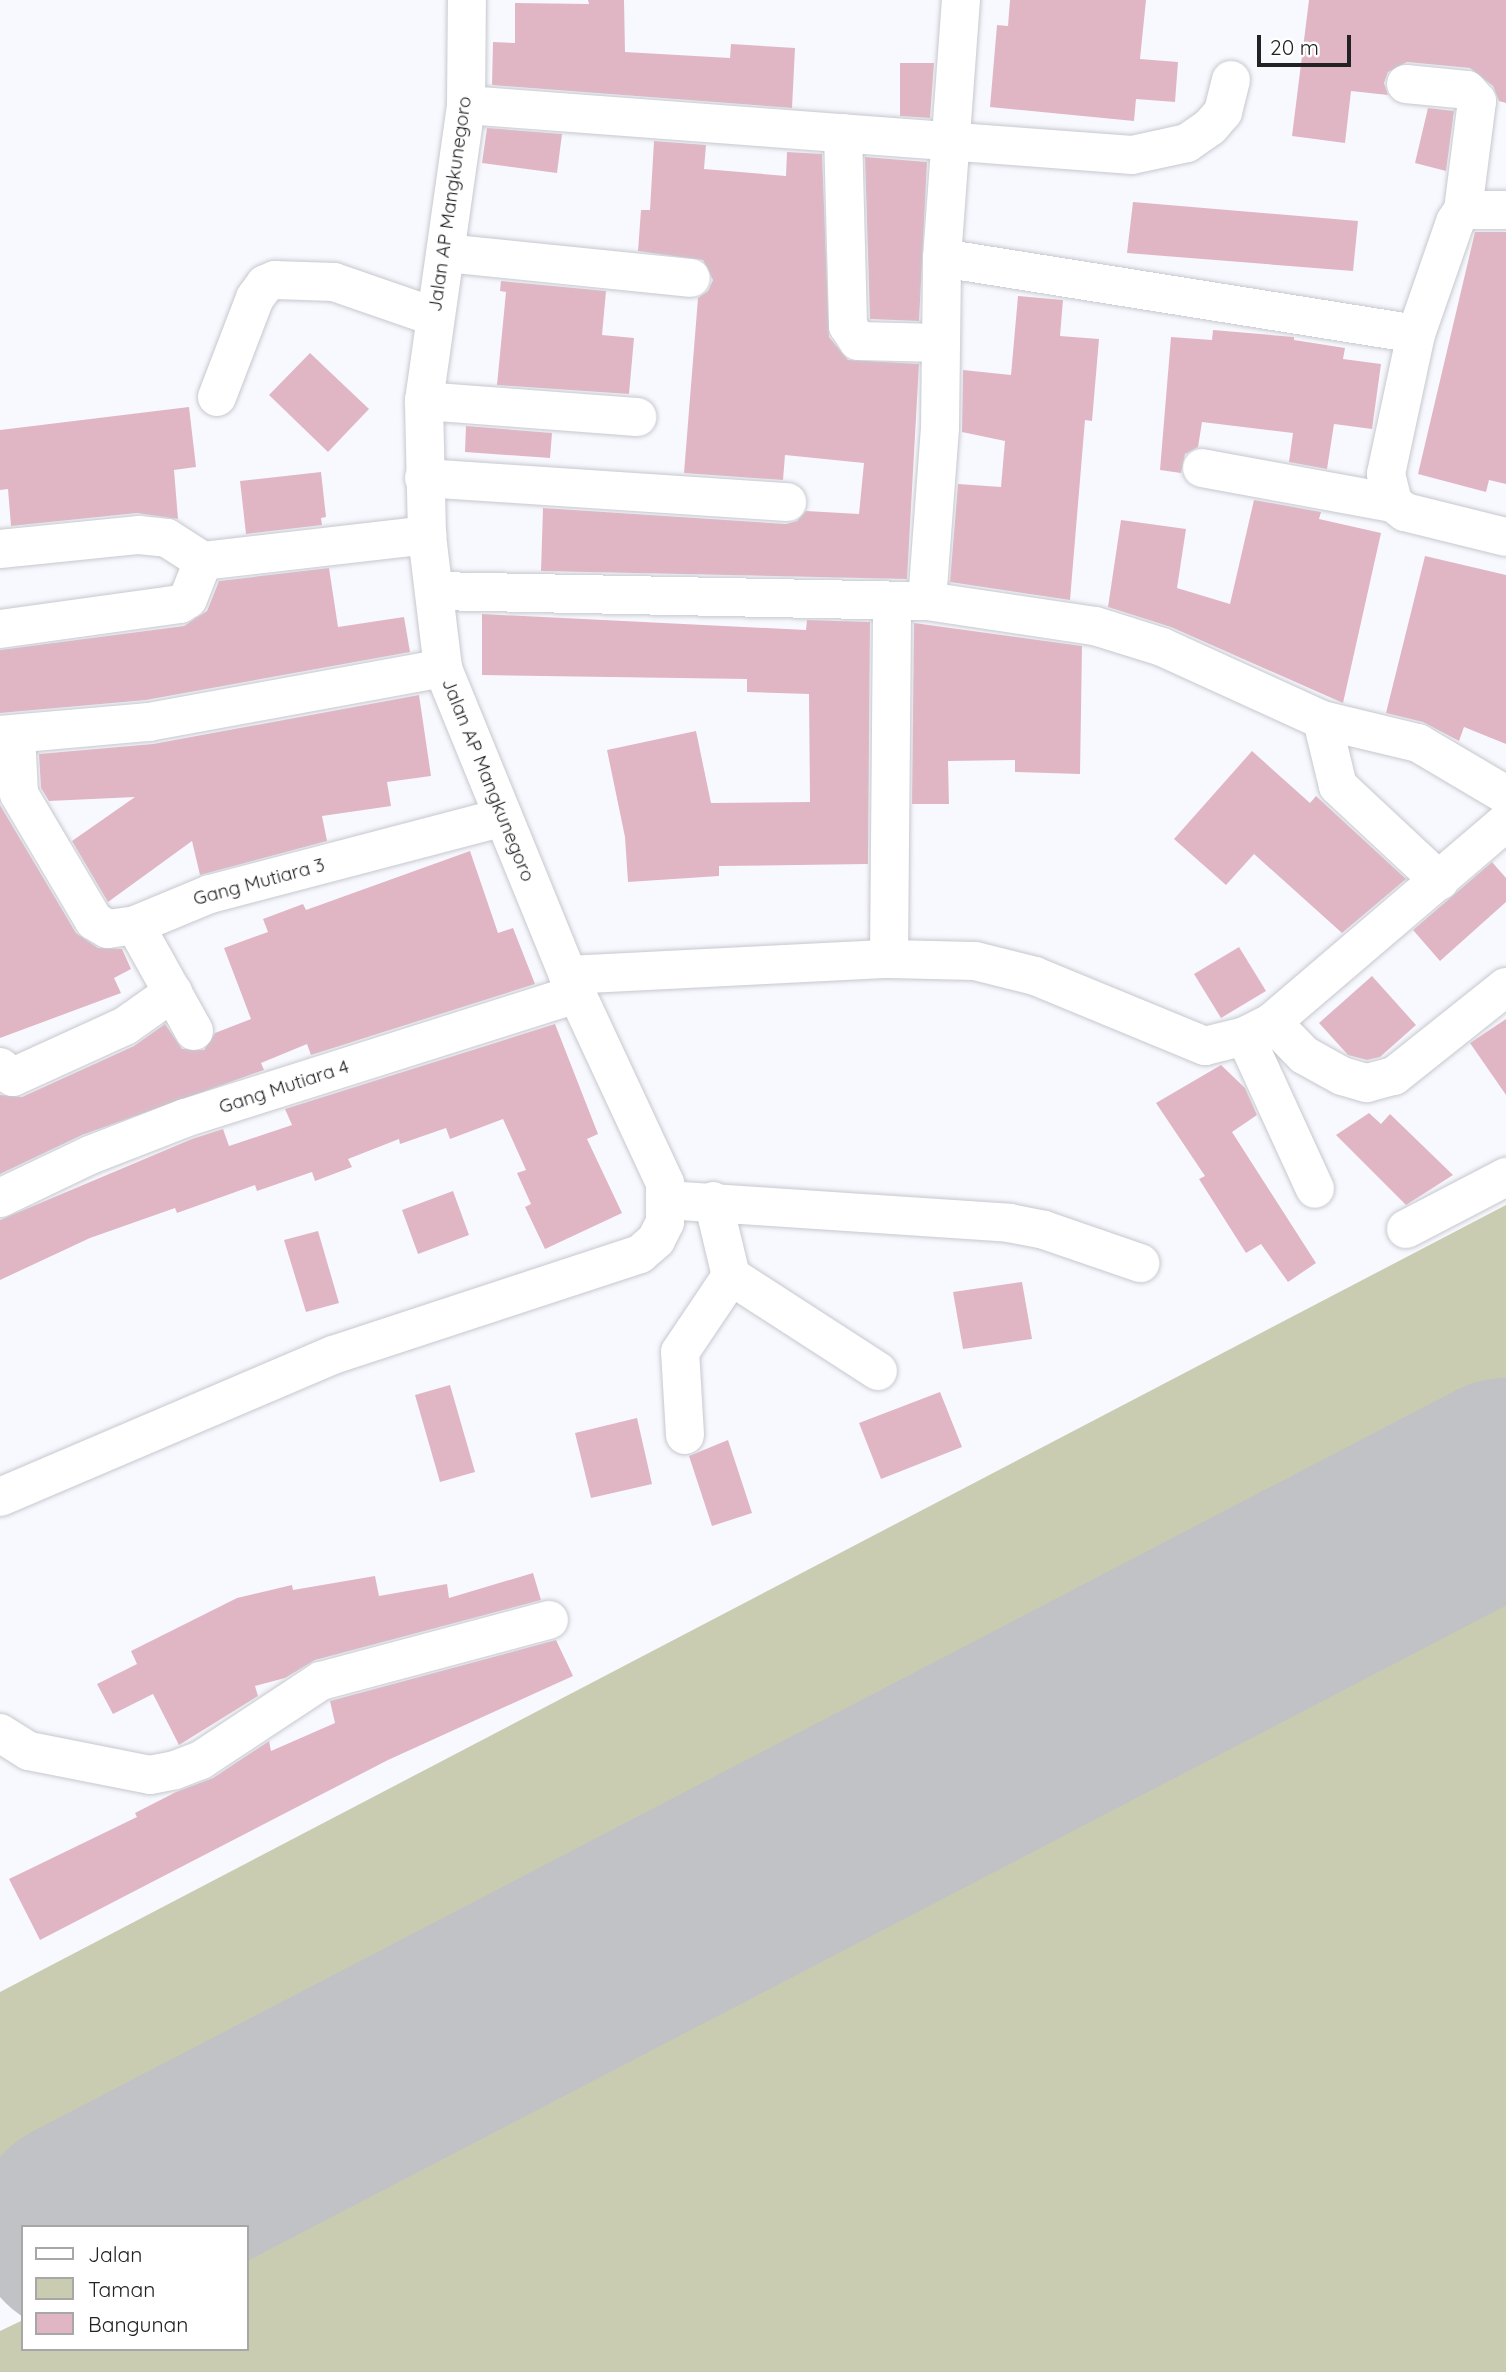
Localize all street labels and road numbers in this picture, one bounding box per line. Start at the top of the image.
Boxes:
street label: Jalan AP Mangkunegoro [424,95,476,313]
street label: Jalan AP Mangkunegoro [437,675,539,885]
street label: Gang Mutiara 3 [191,853,327,911]
street label: Gang Mutiara 4 [216,1055,352,1119]

